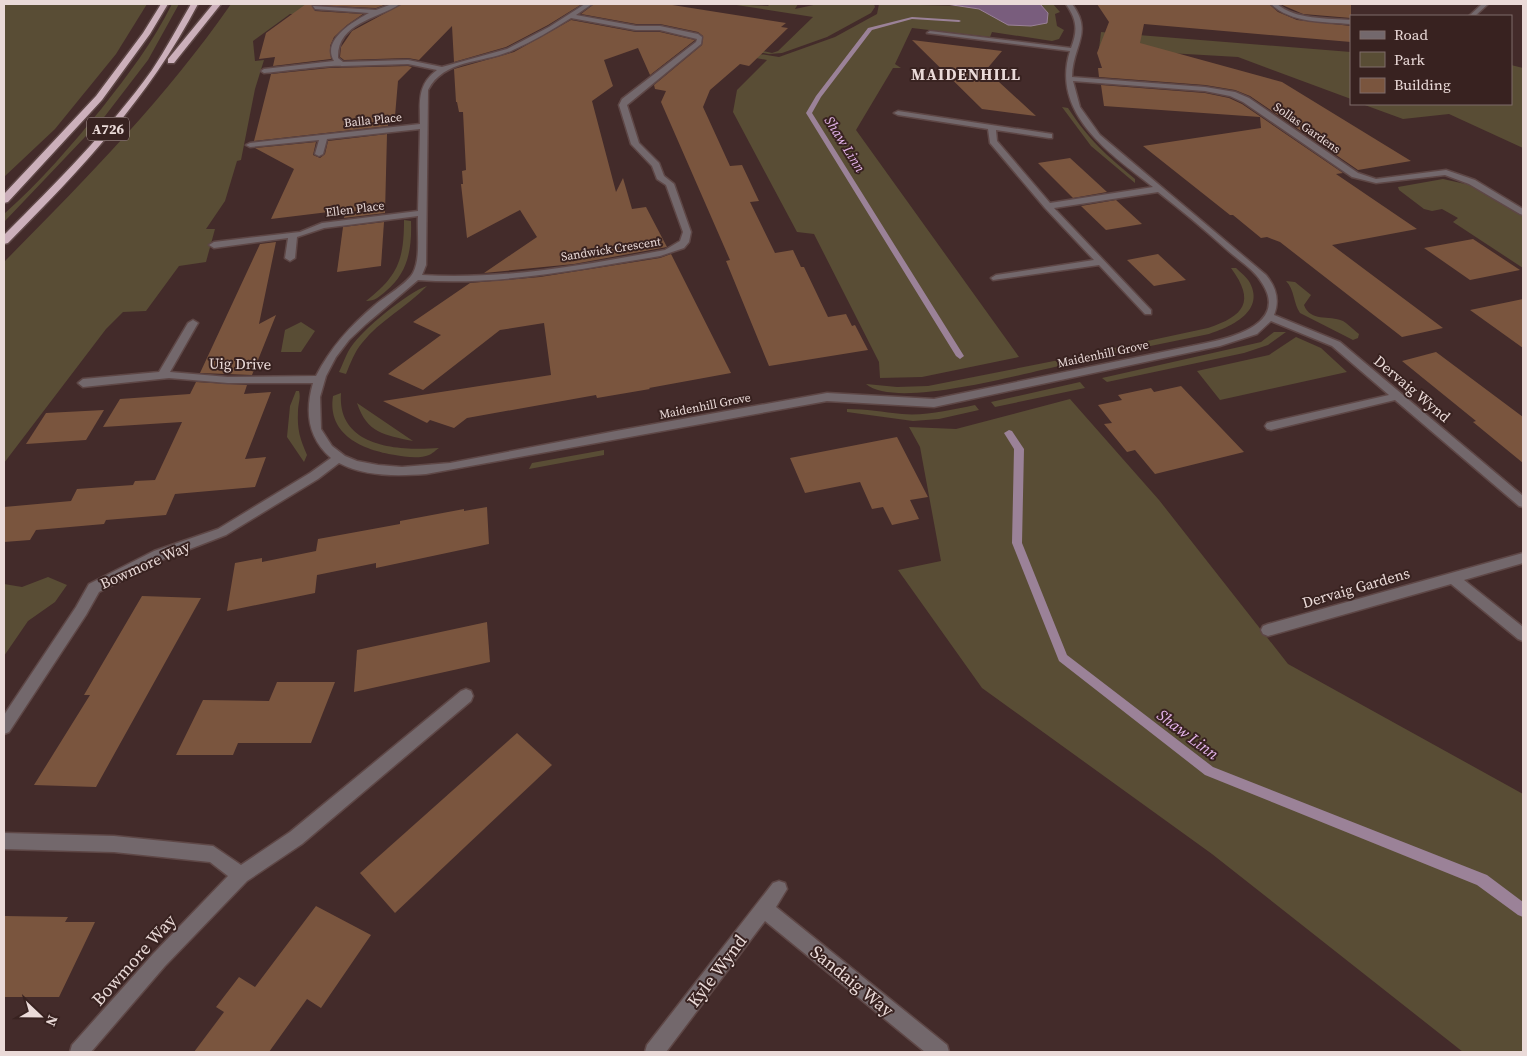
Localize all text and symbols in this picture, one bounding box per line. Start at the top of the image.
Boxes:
legend [1350,15,1512,105]
text: Road [1394,24,1428,45]
text: Park [1394,49,1426,70]
district label: MAIDENHILL [911,63,1021,85]
text: Building [1394,74,1451,95]
street label: Sollas Gardens [1270,99,1344,157]
street label: Balla Place [343,109,403,131]
water label: Shaw Linn [820,112,870,176]
road number: A726 [87,118,129,140]
street label: Ellen Place [325,197,385,221]
street label: Sandwick Crescent [560,233,662,265]
street label: Maidenhill Grove [1056,337,1150,371]
street label: Dervaig Wynd [1370,350,1456,427]
street label: Uig Drive [209,352,272,375]
street label: Maidenhill Grove [658,389,752,423]
street label: Bowmore Way [97,535,193,594]
street label: Dervaig Gardens [1299,562,1412,613]
water label: Shaw Linn [1153,704,1223,764]
street label: Bowmore Way [86,908,182,1011]
street label: Kyle Wynd [681,929,752,1012]
street label: Sandaig Way [805,939,900,1023]
north arrow [15,991,65,1041]
text: N [41,1012,63,1029]

